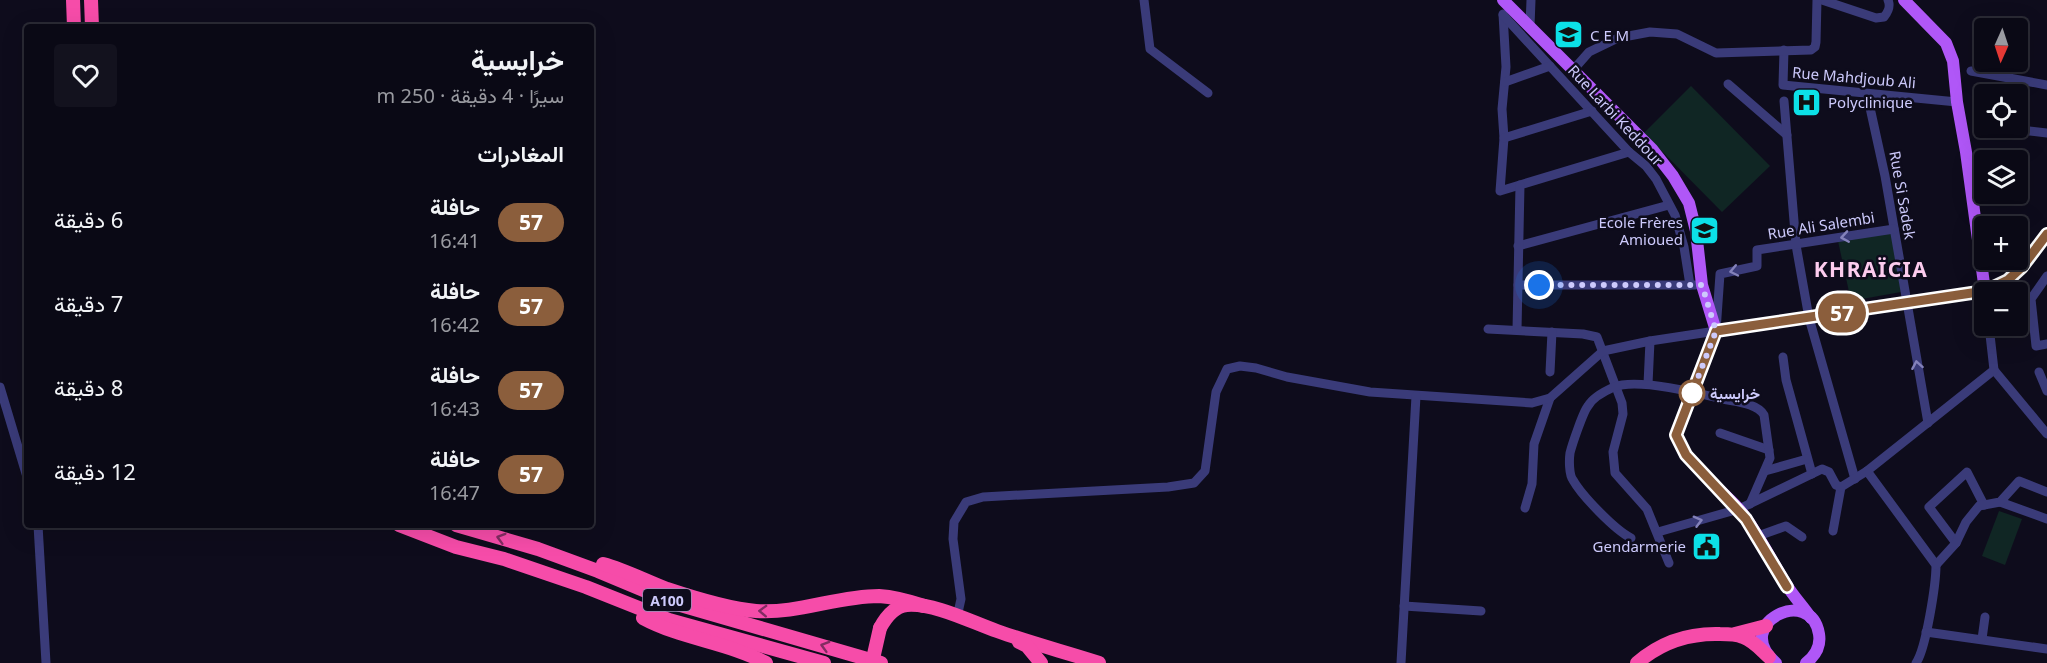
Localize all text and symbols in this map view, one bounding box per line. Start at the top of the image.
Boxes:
north arrow [1974,18,2028,72]
map controls [1974,18,2028,336]
school or university icon: C E M [1553,19,1585,51]
place label: C E M [1590,25,1629,45]
text: خرايسية [471,40,564,78]
button: heart [54,44,117,107]
street label: Rue Larbi Keddour [1564,60,1668,170]
street label: Rue Mahdjoub Ali [1791,62,1917,92]
text: سيرًا · 4 دقيقة · 250 m [377,82,564,109]
button: locate [1974,84,2028,138]
hospital icon: Polyclinique [1791,86,1823,118]
place label: Polyclinique [1828,92,1913,112]
text: المغادرات [478,138,564,168]
street label: Rue Si Sadek [1885,149,1921,241]
button: layers [1974,150,2028,204]
text: حافلة [430,191,480,221]
text: 6 دقيقة [54,204,123,234]
street label: Rue Ali Salembi [1766,207,1876,243]
text: 57 [519,208,543,236]
place label: Ecole Frères Amioued [1598,212,1683,249]
school or university icon: Ecole Frères Amioued [1688,215,1720,247]
button: + [1974,216,2028,270]
text: 16:41 [429,227,480,254]
one-way arrow [1840,230,1850,243]
district label: KHRAÏCIA [1814,255,1928,283]
one-way arrow [1729,264,1739,277]
your location [1524,270,1554,300]
text: حافلة [430,275,480,305]
button: − [1974,282,2028,336]
text: 7 دقيقة [54,288,123,318]
text: 57 [519,292,543,320]
line badge: 57 [1815,294,1869,332]
text: 57 [1830,299,1854,327]
text: 16:42 [429,311,480,338]
text: حافلة [430,359,480,389]
one-way arrow [1911,361,1924,371]
text: 8 دقيقة [54,372,123,402]
text: 57 [519,376,543,404]
marker: خرايسية [1679,380,1705,406]
place label: خرايسية [1710,383,1760,403]
text: 16:43 [429,395,480,422]
text: حافلة [430,443,480,473]
text: 12 دقيقة [54,456,136,486]
text: 57 [519,460,543,488]
text: 16:47 [429,479,480,506]
one-way arrow [1693,515,1703,528]
public building icon: Gendarmerie [1691,530,1723,562]
one-way arrow [496,533,507,545]
place label: Gendarmerie [1593,536,1686,556]
road number: A100 [643,589,691,611]
one-way arrow [758,605,767,617]
one-way arrow [820,641,831,653]

